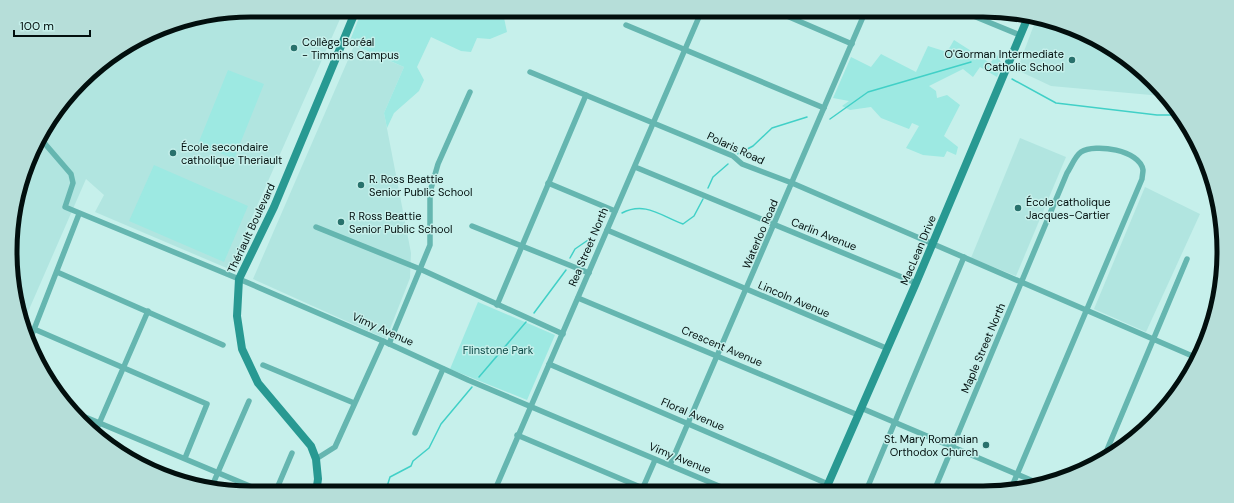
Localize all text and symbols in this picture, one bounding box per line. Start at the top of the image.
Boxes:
scale bar [14,12,90,38]
text: 100 m [20,18,54,34]
place label: Collège Boréal - Timmins Campus [302,35,399,62]
marker: Collège Boréal - Timmins Campus [289,43,299,53]
place label: O'Gorman Intermediate Catholic School [945,47,1064,74]
marker: O'Gorman Intermediate Catholic School [1067,55,1077,65]
street label: Polaris Road [705,129,767,167]
place label: École secondaire catholique Theriault [181,140,282,167]
marker: École secondaire catholique Theriault [168,148,178,158]
place label: R. Ross Beattie Senior Public School [369,172,472,199]
marker: R. Ross Beattie Senior Public School [356,180,366,190]
street label: Thériault Boulevard [224,181,278,275]
place label: École catholique Jacques-Cartier [1026,195,1110,222]
street label: Waterloo Road [739,197,781,271]
marker: École catholique Jacques-Cartier [1013,203,1023,213]
street label: Rea Street North [565,205,611,289]
place label: R Ross Beattie Senior Public School [349,209,452,236]
street label: MacLean Drive [897,213,939,287]
street label: Carlin Avenue [789,214,859,254]
marker: R Ross Beattie Senior Public School [336,217,346,227]
street label: Lincoln Avenue [756,278,832,320]
street label: Maple Street North [958,301,1008,395]
street label: Vimy Avenue [350,309,416,349]
street label: Crescent Avenue [679,323,765,369]
park label: Flinstone Park [463,343,534,357]
street label: Floral Avenue [659,394,727,434]
place label: St. Mary Romanian Orthodox Church [884,432,978,459]
street label: Vimy Avenue [647,439,713,477]
marker: St. Mary Romanian Orthodox Church [981,440,991,450]

